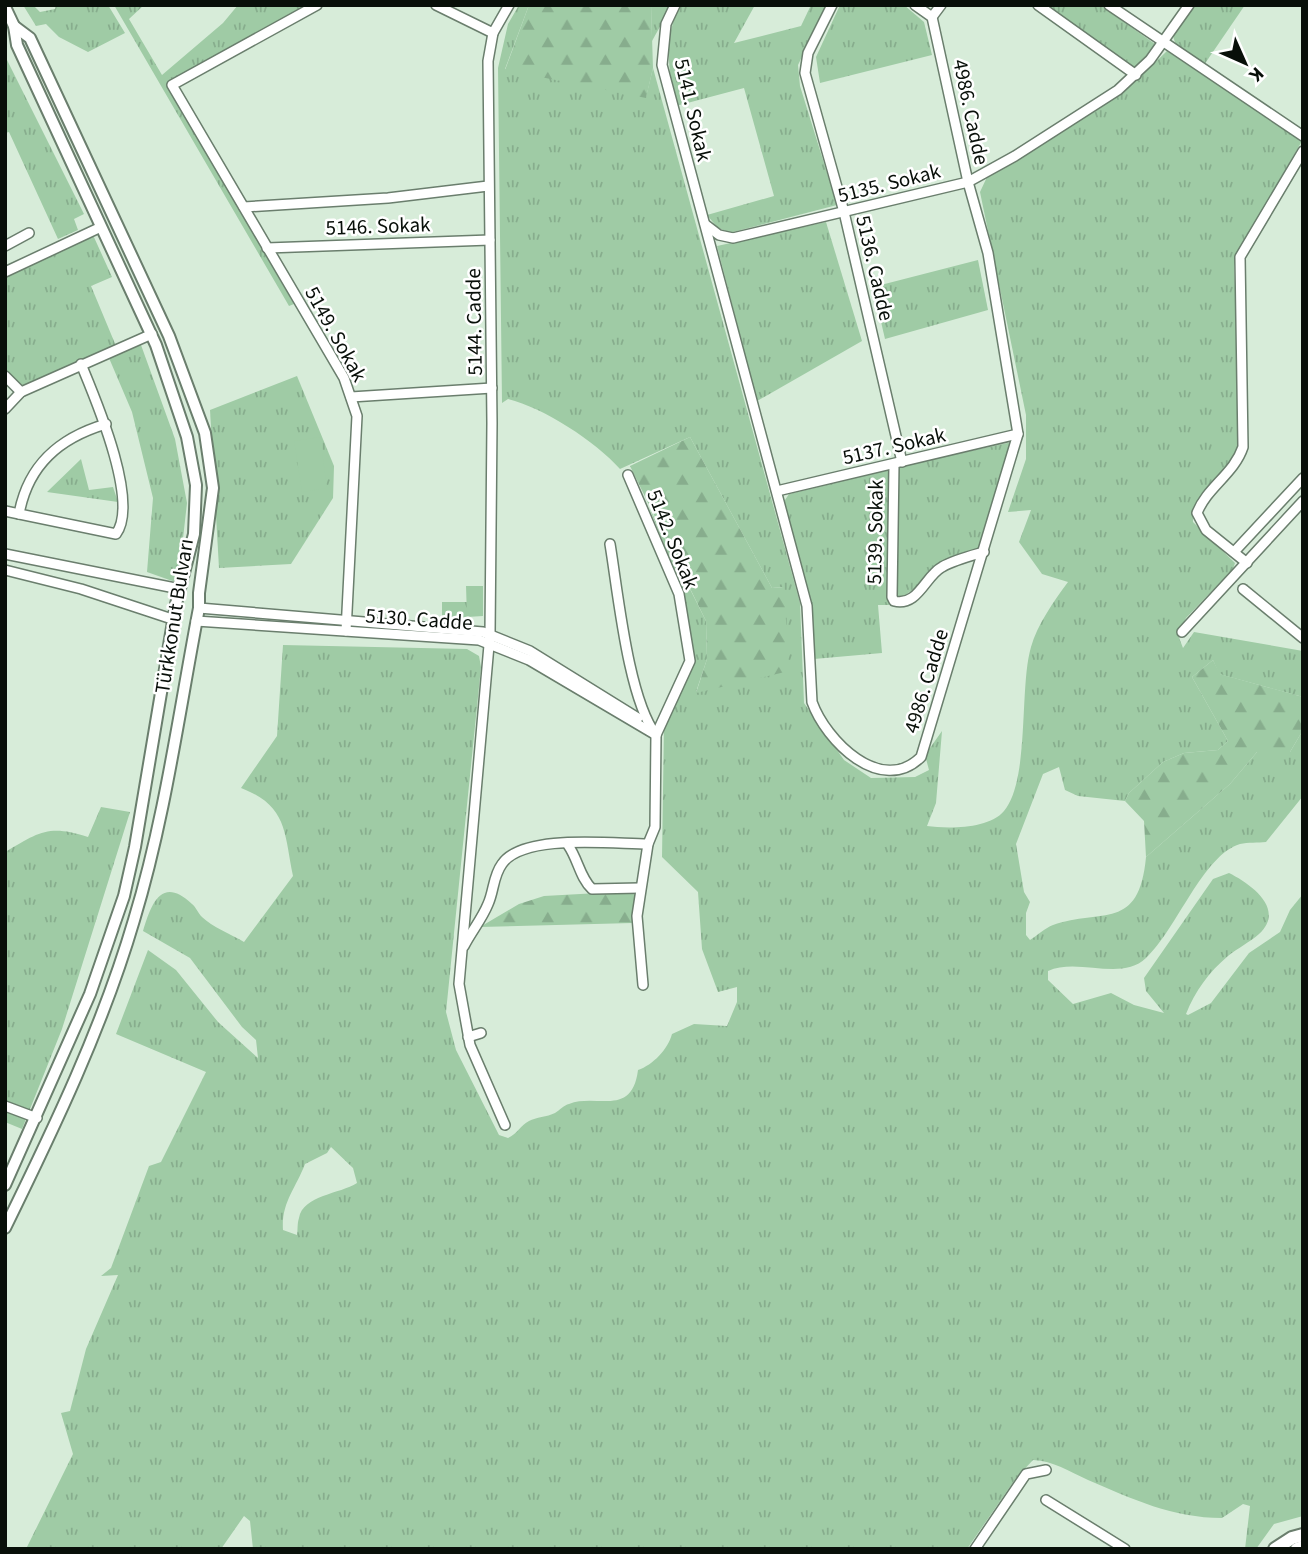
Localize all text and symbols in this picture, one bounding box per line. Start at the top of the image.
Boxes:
north arrow [1210,28,1280,98]
street label: 5141. Sokak [667,56,720,165]
street label: 4986. Cadde [945,56,997,168]
text: K [1242,60,1270,88]
street label: 5135. Sokak [834,156,944,210]
street label: 5146. Sokak [325,209,432,243]
street label: 5136. Cadde [848,212,902,324]
street label: 5144. Cadde [458,268,490,376]
street label: 5149. Sokak [297,281,375,388]
street label: 5137. Sokak [840,419,949,472]
street label: 5139. Sokak [859,479,891,585]
street label: 5142. Sokak [639,485,707,594]
street label: Türkkonut Bulvarı [147,536,201,696]
street label: 5130. Cadde [364,600,474,638]
street label: 4986. Cadde [896,625,956,737]

